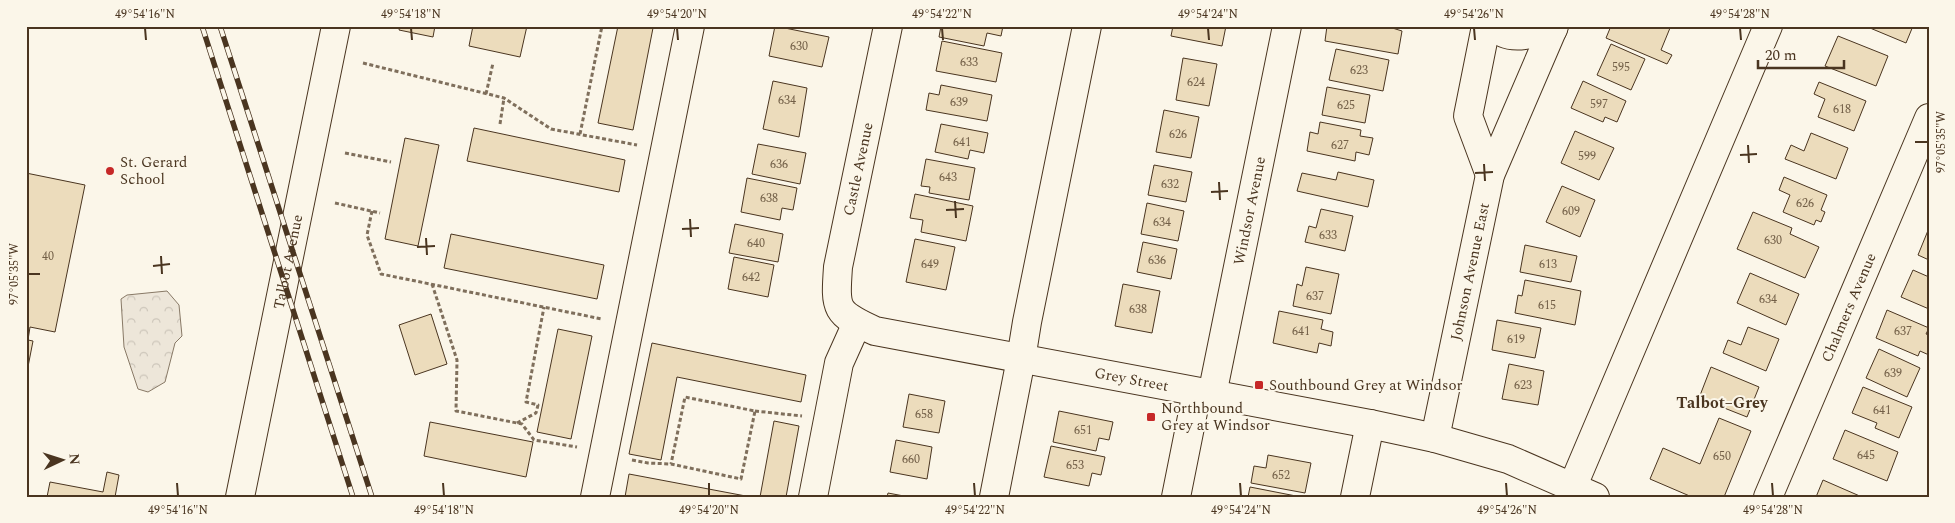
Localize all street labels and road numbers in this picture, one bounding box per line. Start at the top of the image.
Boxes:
street label: Castle Avenue [837,120,880,218]
street label: Windsor Avenue [1228,155,1272,267]
street label: Johnson Avenue East [1445,201,1496,343]
street label: Talbot Avenue [268,212,309,311]
street label: Chalmers Avenue [1816,249,1882,366]
street label: Grey Street [1092,361,1170,398]

